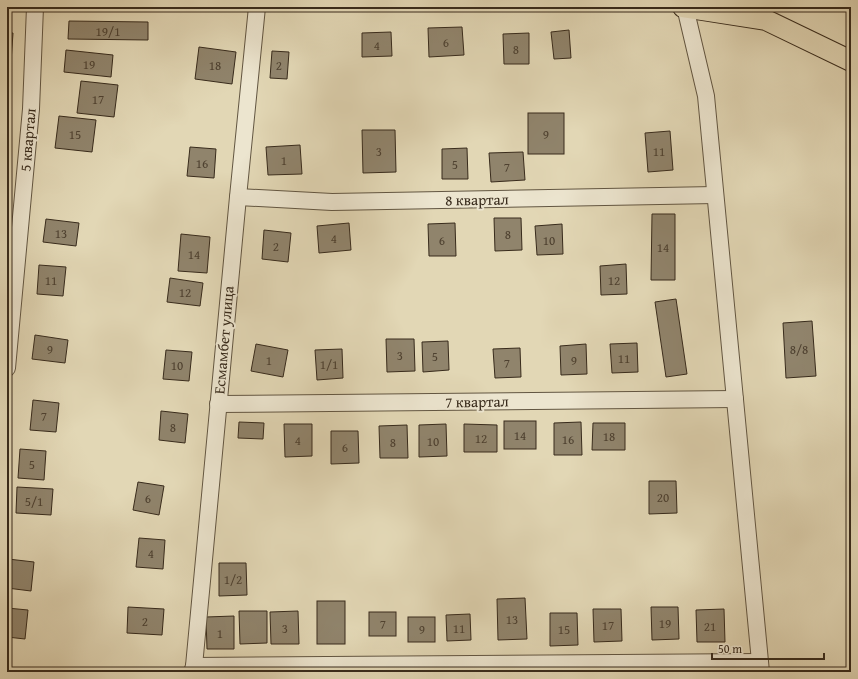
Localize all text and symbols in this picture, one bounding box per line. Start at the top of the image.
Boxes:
house number: 19/1 [96,22,120,41]
house number: 6 [443,33,449,52]
house number: 4 [374,36,380,55]
house number: 8 [513,40,519,59]
house number: 19 [83,55,95,74]
house number: 18 [209,56,221,75]
house number: 2 [276,56,282,75]
house number: 17 [92,90,104,109]
street label: 5 квартал [14,107,41,173]
house number: 15 [69,125,81,144]
house number: 9 [543,125,549,144]
house number: 3 [376,142,382,161]
house number: 11 [653,142,665,161]
house number: 1 [281,151,287,170]
house number: 16 [196,154,208,173]
house number: 5 [452,155,458,174]
house number: 7 [504,158,510,177]
street label: 8 квартал [445,188,509,211]
house number: 13 [55,224,67,243]
house number: 8 [505,225,511,244]
house number: 4 [331,229,337,248]
house number: 6 [439,231,445,250]
house number: 10 [543,231,555,250]
house number: 2 [273,237,279,256]
house number: 14 [657,238,669,257]
house number: 14 [188,245,200,264]
house number: 11 [45,271,57,290]
house number: 12 [608,271,620,290]
house number: 12 [179,283,191,302]
street label: Есмамбет улица [208,284,239,395]
house number: 9 [47,340,53,359]
house number: 8/8 [790,340,808,359]
house number: 3 [397,346,403,365]
house number: 5 [432,347,438,366]
house number: 11 [618,349,630,368]
house number: 1 [266,351,272,370]
house number: 9 [571,351,577,370]
house number: 7 [504,354,510,373]
house number: 1/1 [320,355,338,374]
house number: 10 [171,356,183,375]
street label: 7 квартал [445,390,509,413]
house number: 7 [41,407,47,426]
house number: 8 [170,418,176,437]
house number: 14 [514,426,526,445]
house number: 18 [603,427,615,446]
house number: 12 [475,429,487,448]
house number: 16 [562,430,574,449]
house number: 4 [295,431,301,450]
house number: 10 [427,432,439,451]
house number: 8 [390,433,396,452]
house number: 6 [342,438,348,457]
house number: 5 [29,455,35,474]
house number: 20 [657,488,669,507]
house number: 6 [145,489,151,508]
house number: 5/1 [25,492,43,511]
house number: 4 [148,544,154,563]
house number: 1/2 [224,570,242,589]
house number: 13 [506,610,518,629]
house number: 2 [142,612,148,631]
house number: 19 [659,614,671,633]
house number: 7 [380,615,386,634]
house number: 17 [602,616,614,635]
house number: 21 [704,617,716,636]
house number: 3 [282,619,288,638]
house number: 11 [453,619,465,638]
house number: 9 [419,620,425,639]
house number: 15 [558,620,570,639]
house number: 1 [217,624,223,643]
scale bar [712,635,824,661]
text: 50 m [718,640,742,657]

